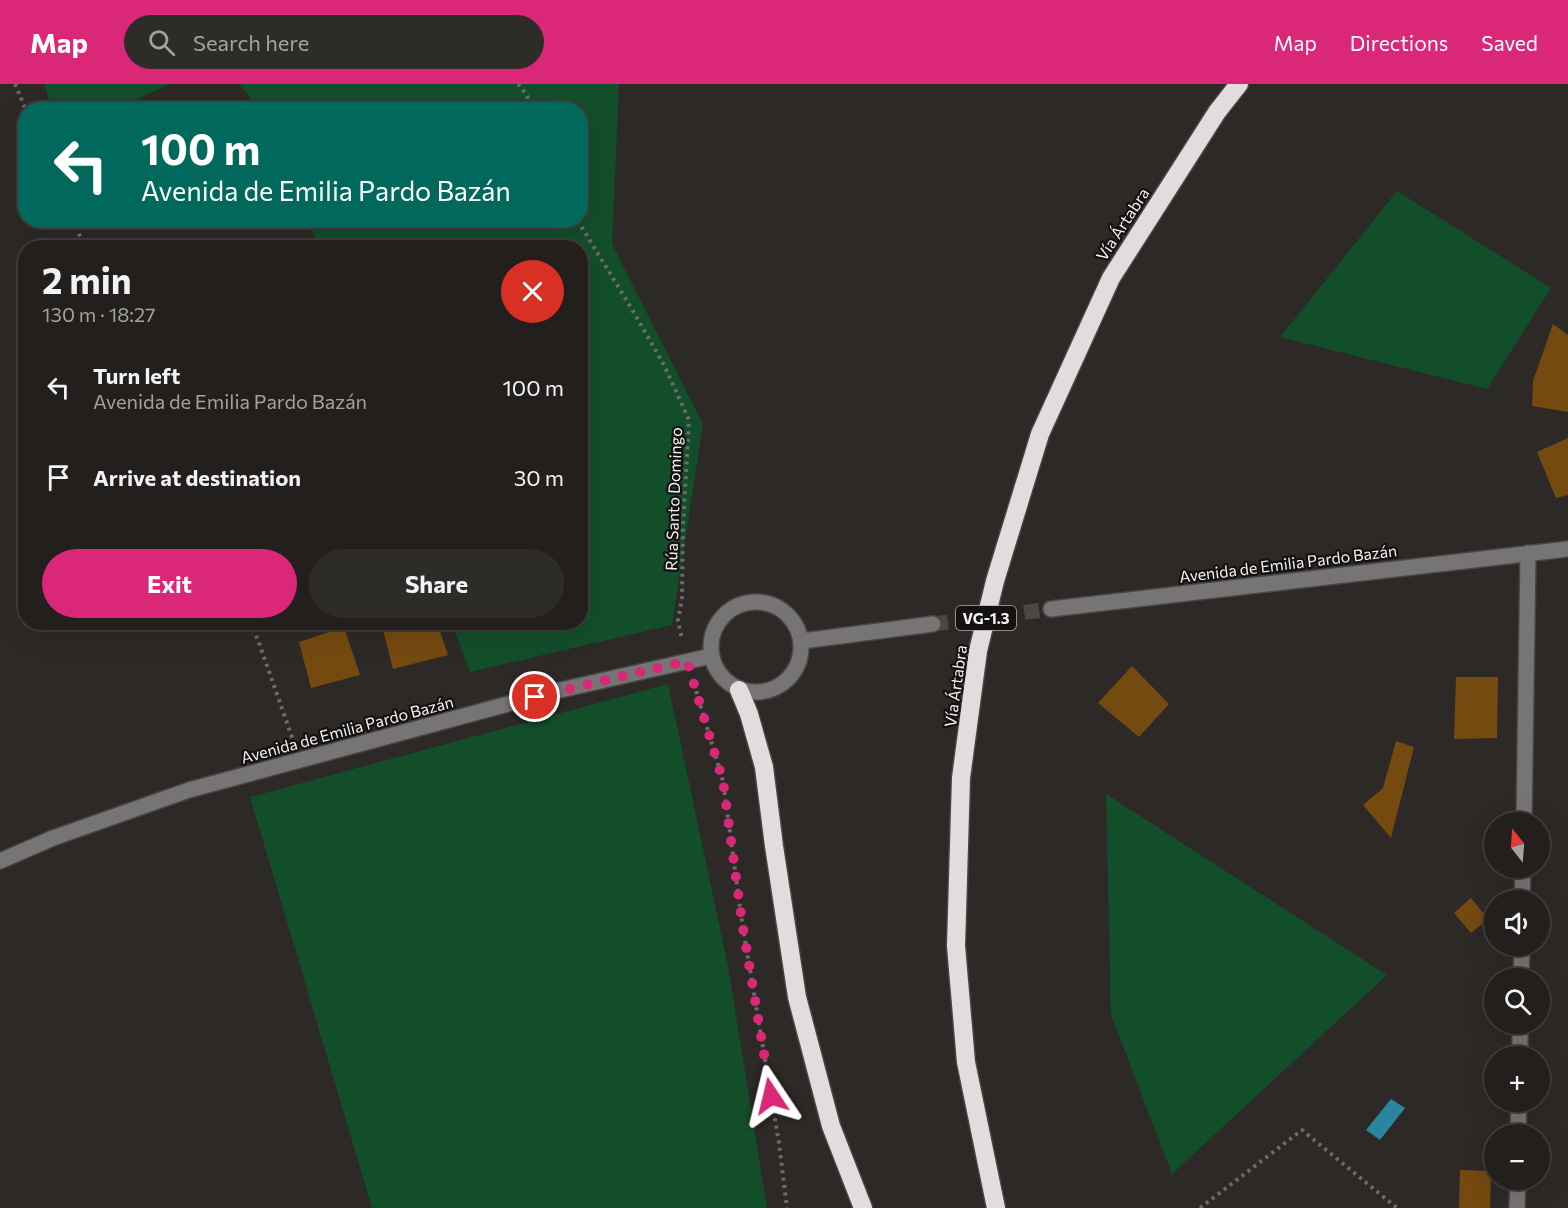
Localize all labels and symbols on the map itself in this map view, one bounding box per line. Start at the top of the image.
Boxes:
street label: Vía Ártabra [1091,184,1153,264]
street label: Rúa Santo Domingo [661,427,685,571]
street label: Avenida de Emilia Pardo Bazán [1178,540,1398,586]
road number: VG-1.3 [956,606,1016,630]
street label: Vía Ártabra [940,644,970,728]
pin [509,671,560,722]
street label: Avenida de Emilia Pardo Bazán [239,691,455,767]
north arrow [1484,812,1550,878]
position arrow [739,1064,803,1128]

